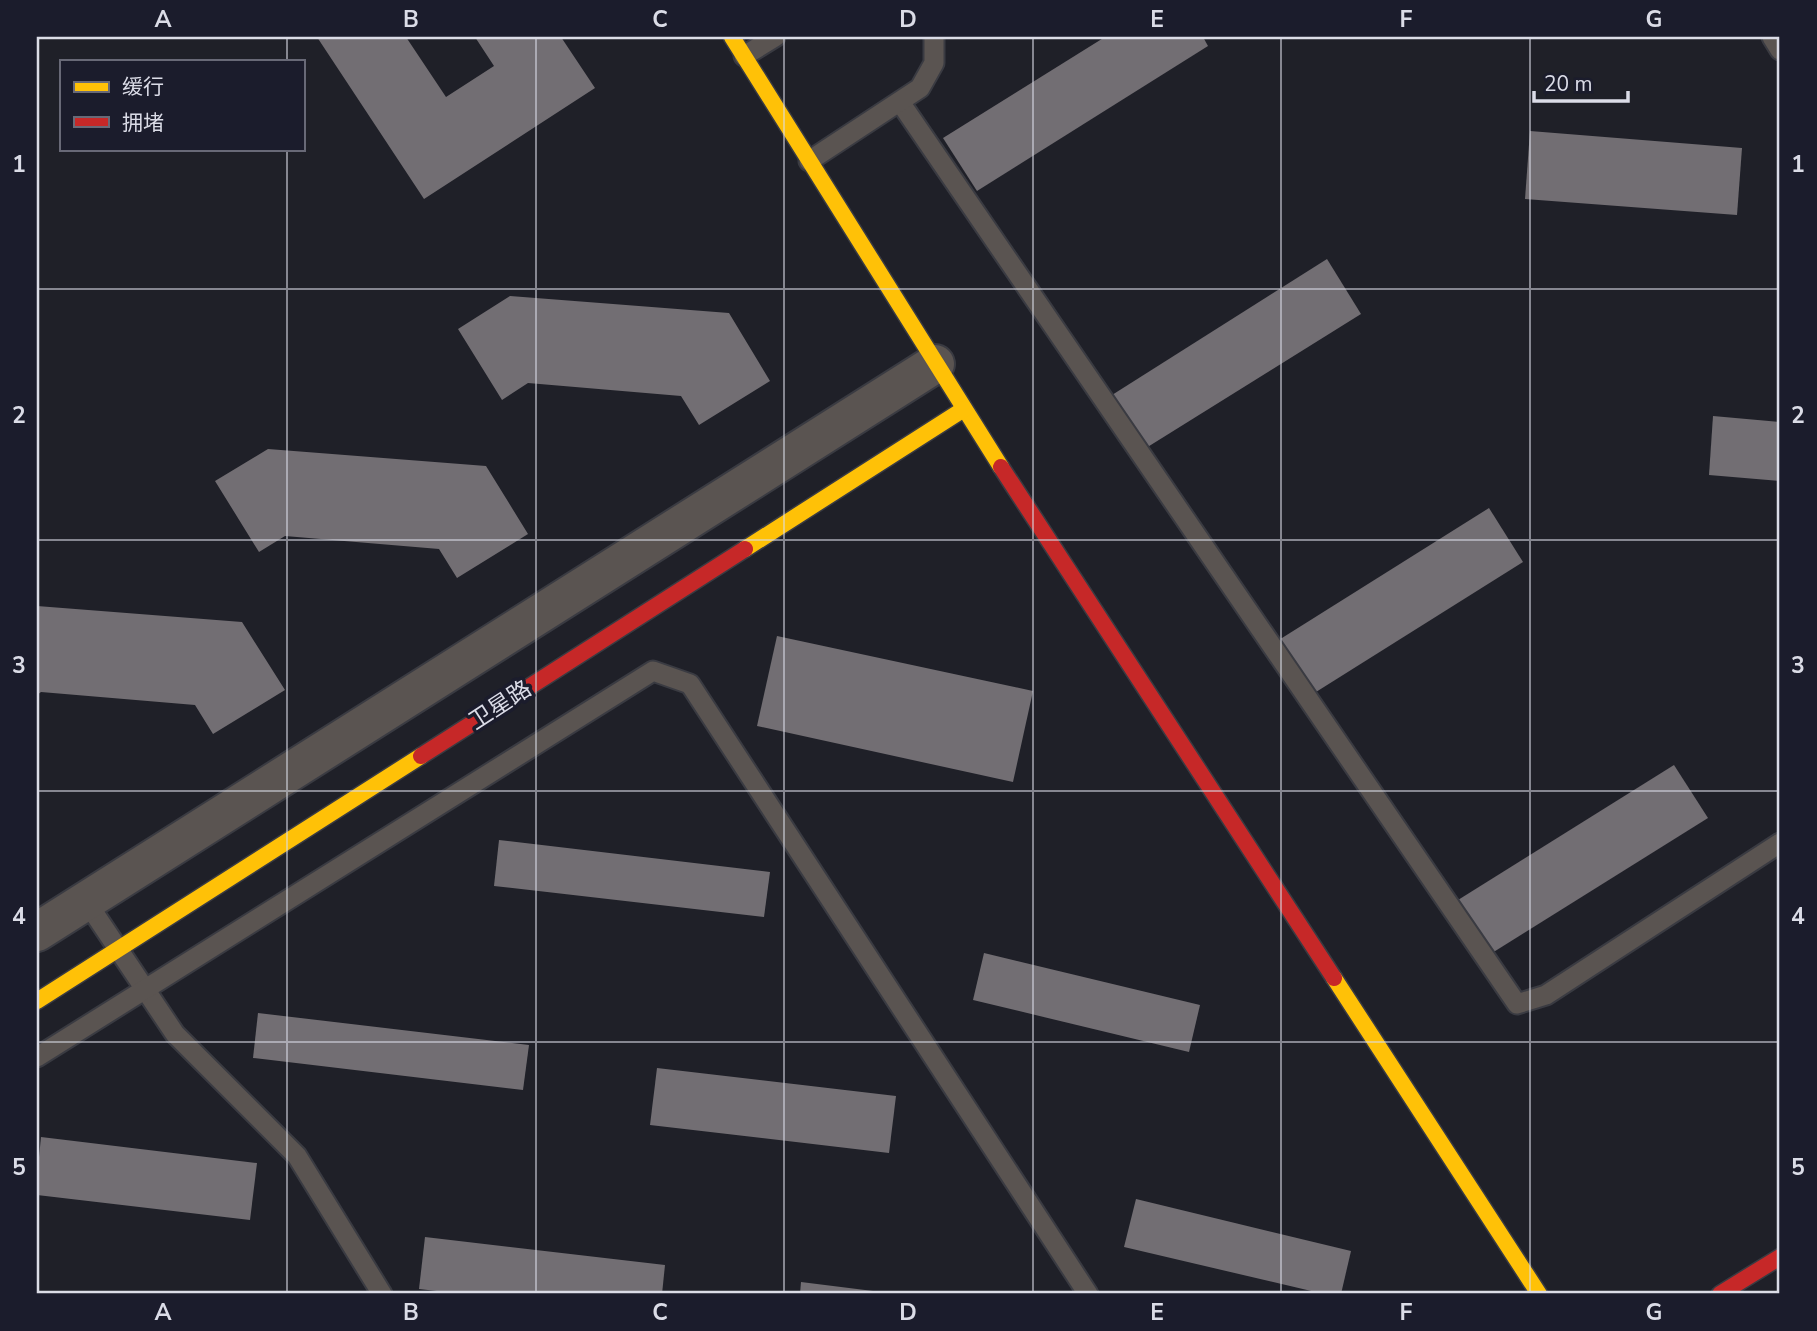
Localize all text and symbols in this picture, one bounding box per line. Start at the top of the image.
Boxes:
text: A [154,4,172,35]
text: B [403,4,419,35]
text: C [652,4,668,35]
text: D [899,4,917,35]
text: E [1150,4,1164,35]
text: F [1400,4,1413,35]
text: G [1646,4,1662,35]
legend [60,60,304,150]
scale bar [1534,60,1628,104]
text: 20 m [1544,70,1593,98]
text: 缓行 [122,73,164,101]
text: 拥堵 [122,109,164,137]
text: 1 [12,149,26,180]
text: 1 [1791,149,1805,180]
text: 2 [12,400,26,431]
text: 2 [1791,400,1805,431]
text: 3 [12,650,26,681]
text: 3 [1791,650,1805,681]
street label: 卫星路 [463,673,537,737]
text: 4 [12,901,26,932]
text: 4 [1791,901,1805,932]
text: 5 [12,1152,26,1183]
text: 5 [1791,1152,1805,1183]
text: A [154,1297,172,1328]
text: B [403,1297,419,1328]
text: C [652,1297,668,1328]
text: D [899,1297,917,1328]
text: E [1150,1297,1164,1328]
text: F [1400,1297,1413,1328]
text: G [1646,1297,1662,1328]

